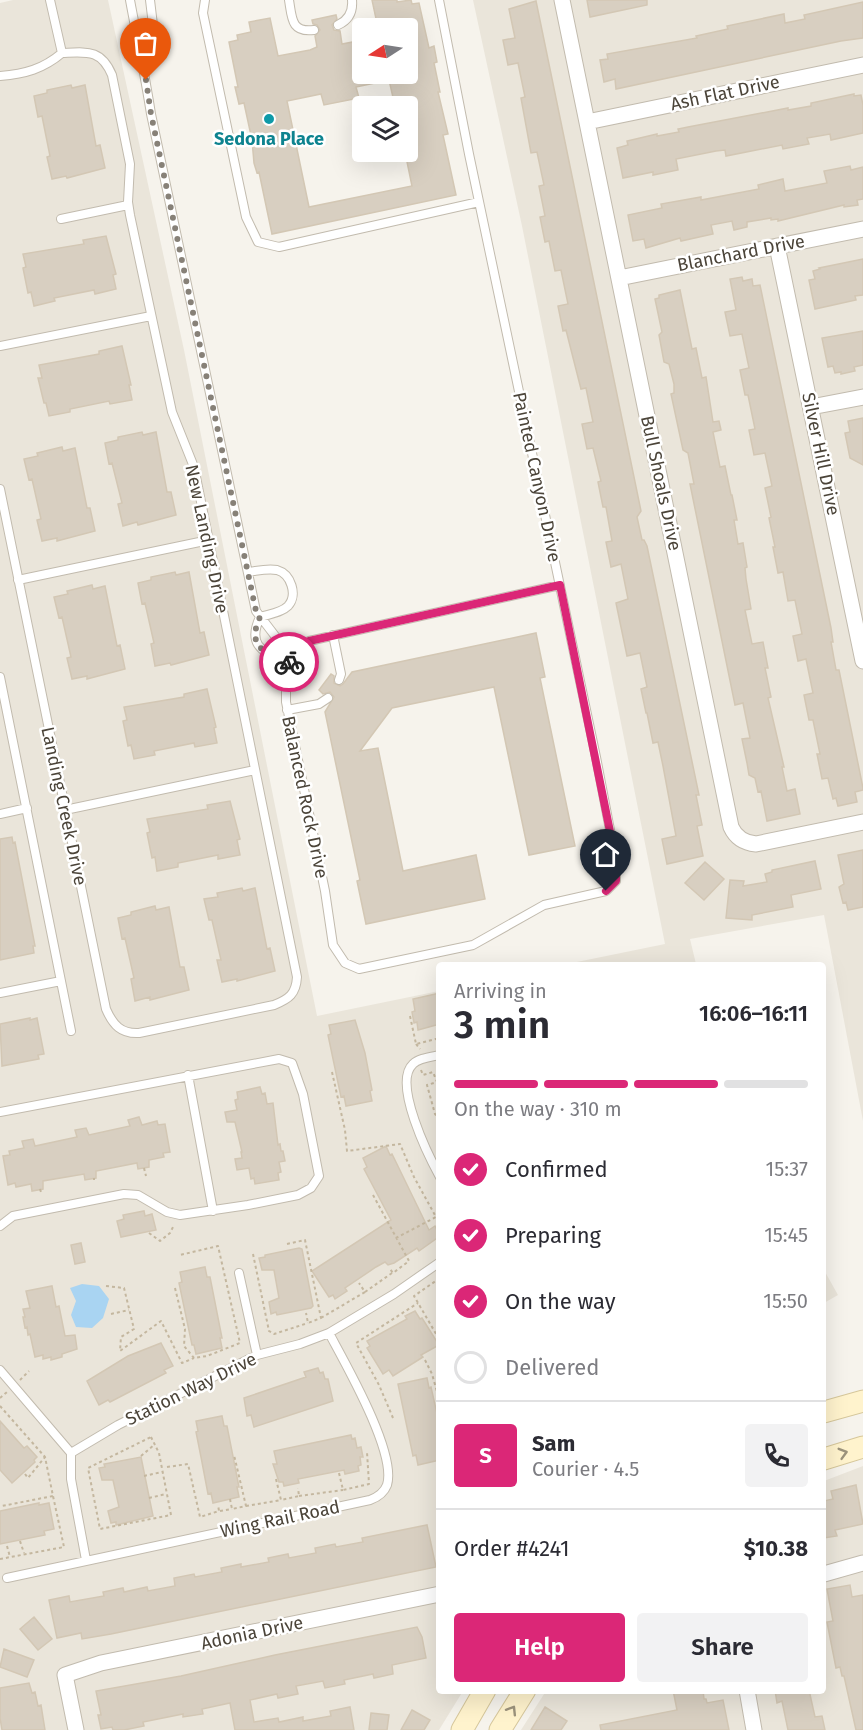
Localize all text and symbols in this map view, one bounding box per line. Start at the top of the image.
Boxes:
pin [120,18,171,80]
north arrow [352,18,418,84]
map controls [352,18,418,162]
icon: bag [129,27,162,60]
street label: Ash Flat Drive [668,71,782,115]
button: layers [352,96,418,162]
marker: Sedona Place [262,112,276,126]
place label: Sedona Place [214,128,324,150]
street label: Blanchard Drive [675,230,807,276]
street label: Painted Canyon Drive [508,390,566,564]
street label: Silver Hill Drive [797,391,845,517]
street label: Bull Shoals Drive [636,413,686,553]
street label: New Landing Drive [180,463,234,615]
courier [259,632,319,692]
icon: bike [273,646,306,679]
street label: Balanced Rock Drive [277,714,333,880]
street label: Landing Creek Drive [36,725,92,887]
pin [580,829,631,891]
icon: home [589,838,622,871]
text: Arriving in [454,979,547,1003]
text: 16:06–16:11 [699,1000,808,1027]
text: 3 min [454,1002,550,1048]
text: On the way · 310 m [454,1097,622,1121]
icon: check [454,1153,487,1186]
text: Confirmed [505,1156,608,1183]
text: 15:37 [766,1157,808,1181]
icon: check [454,1219,487,1252]
text: Preparing [505,1222,601,1249]
text: 15:45 [764,1223,808,1247]
icon: check [454,1285,487,1318]
text: On the way [505,1288,616,1315]
text: 15:50 [763,1289,808,1313]
street label: Station Way Drive [122,1348,260,1430]
text: Delivered [505,1354,600,1381]
button: phone [745,1424,808,1487]
text: Sam [532,1430,575,1457]
text: S [479,1442,492,1469]
one-way arrow [837,1448,848,1460]
text: Courier · 4.5 [532,1457,639,1481]
street label: Wing Rail Road [218,1496,342,1542]
text: Order #4241 [454,1535,569,1562]
text: $10.38 [744,1535,808,1562]
street label: Adonia Drive [199,1611,305,1655]
button: Help [454,1613,625,1682]
button: Share [637,1613,808,1682]
one-way arrow [505,1706,517,1716]

